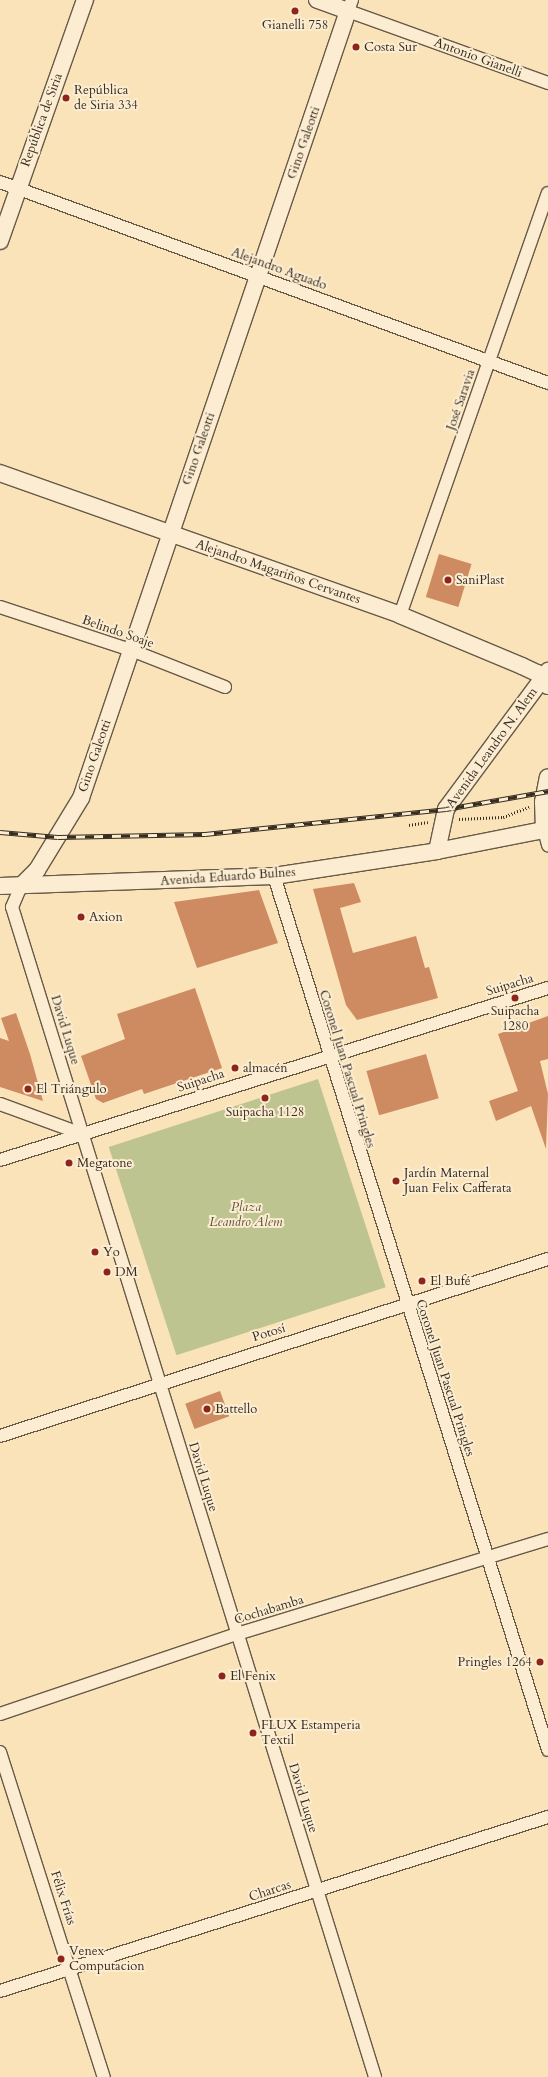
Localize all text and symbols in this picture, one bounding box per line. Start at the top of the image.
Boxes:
marker: Gianelli 758 [290,6,300,16]
place label: Gianelli 758 [262,17,328,33]
street label: Antonio Gianelli [432,35,524,81]
place label: Costa Sur [364,39,417,55]
marker: Costa Sur [351,42,361,52]
street label: República de Siria [18,71,66,169]
place label: República de Siria 334 [74,83,138,114]
marker: República de Siria 334 [61,93,71,103]
street label: Gino Galeotti [284,105,324,181]
street label: Alejandro Aguado [229,244,329,294]
street label: José Saravia [443,367,479,433]
street label: Gino Galeotti [179,411,219,487]
street label: Alejandro Magariños Cervantes [194,536,362,608]
place label: SaniPlast [456,572,504,588]
marker: SaniPlast [443,575,453,585]
street label: Belindo Soaje [80,612,156,652]
street label: Avenida Leandro N. Alem [443,685,541,811]
street label: Gino Galeotti [75,718,115,794]
street label: Avenida Eduardo Bulnes [160,864,296,890]
place label: Axion [89,909,123,925]
marker: Axion [76,912,86,922]
street label: Suipacha [485,970,535,1000]
street label: Coronel Juan Pascual Pringles [316,988,378,1150]
street label: David Luque [47,993,83,1067]
marker: Suipacha 1280 [510,993,520,1003]
place label: Suipacha 1280 [491,1004,539,1035]
place label: almacén [243,1060,288,1076]
marker: almacén [230,1063,240,1073]
street label: Suipacha [176,1066,226,1096]
place label: El Triángulo [36,1081,107,1097]
marker: El Triángulo [23,1084,33,1094]
marker: Suipacha 1128 [260,1093,270,1103]
place label: Suipacha 1128 [226,1104,304,1120]
place label: Megatone [77,1155,132,1171]
marker: Megatone [64,1158,74,1168]
place label: Jardín Maternal Juan Felix Cafferata [404,1166,512,1197]
marker: Jardín Maternal Juan Felix Cafferata [391,1176,401,1186]
park label: Plaza Leandro Alem [209,1200,283,1231]
place label: Yo [103,1244,120,1260]
marker: Yo [90,1247,100,1257]
place label: DM [115,1264,138,1280]
marker: DM [102,1267,112,1277]
place label: El Bufé [430,1273,471,1289]
marker: El Bufé [417,1276,427,1286]
street label: Coronel Juan Pascual Pringles [412,1297,478,1459]
street label: Potosí [251,1321,287,1345]
place label: Battello [215,1401,257,1417]
marker: Battello [202,1404,212,1414]
street label: David Luque [185,1440,221,1514]
street label: Cochabamba [232,1592,306,1628]
place label: Pringles 1264 [458,1654,532,1670]
marker: Pringles 1264 [535,1657,545,1667]
place label: El Fenix [230,1668,276,1684]
marker: El Fenix [217,1671,227,1681]
place label: FLUX Estamperia Textil [261,1718,361,1749]
marker: FLUX Estamperia Textil [248,1728,258,1738]
street label: David Luque [285,1761,321,1835]
street label: Félix Frías [47,1869,79,1927]
street label: Charcas [247,1877,293,1905]
place label: Venex Computacion [69,1944,145,1975]
marker: Venex Computacion [56,1954,66,1964]

